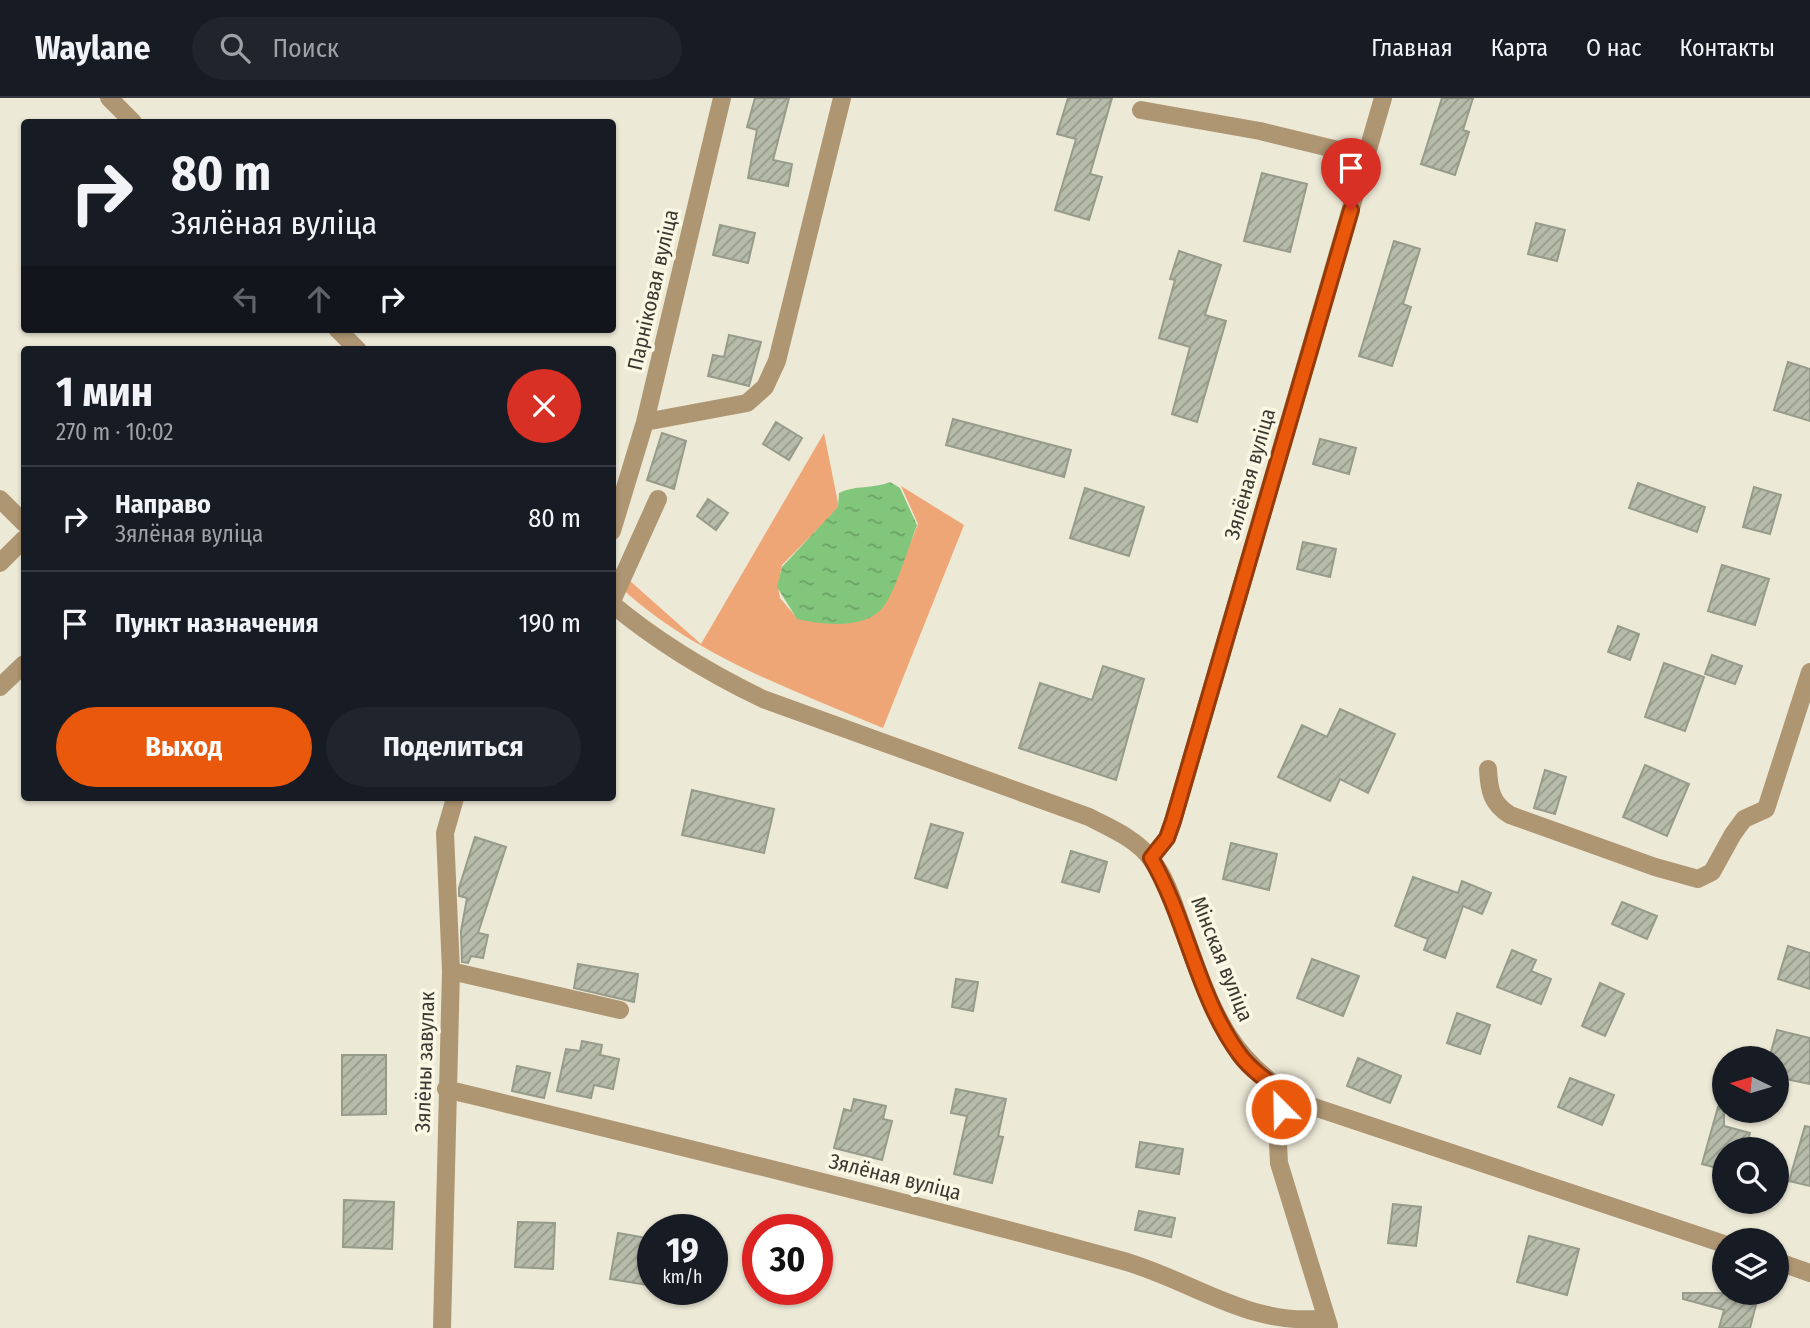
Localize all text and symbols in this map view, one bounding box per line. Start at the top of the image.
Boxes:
search box [192,17,682,80]
text: Waylane [35,28,150,68]
icon: search [216,29,254,67]
text: Поиск [272,33,339,64]
text: Главная [1371,34,1453,62]
text: Карта [1491,34,1548,62]
text: О нас [1586,34,1641,62]
text: Контакты [1679,34,1775,62]
pin [1321,138,1381,210]
text: 80 m [171,144,271,203]
icon: right [56,147,147,238]
icon: arrive [1332,149,1370,187]
text: Зялёная вуліца [171,204,377,242]
street label: Парніковая вуліца [622,207,684,373]
icon: left [227,280,265,318]
icon: ahead [300,280,338,318]
icon: right [373,280,411,318]
text: 1 мин [56,367,153,417]
button: close [507,369,581,443]
street label: Зялёная вуліца [1219,405,1281,543]
text: 270 m · 10:02 [56,418,174,446]
text: Направо [115,489,211,520]
icon: right [56,500,94,538]
text: 80 m [528,503,581,534]
text: Зялёная вуліца [115,520,263,548]
icon: arrive [56,605,94,643]
text: Пункт назначения [115,608,319,639]
text: 190 m [519,608,581,639]
button: Выход [56,707,312,787]
button: Поделиться [326,707,581,787]
street label: Мінская вуліца [1185,893,1259,1025]
street label: Зялёны завулак [410,991,440,1133]
north arrow [1712,1046,1788,1124]
map controls [1712,1046,1789,1305]
position arrow [1244,1072,1318,1146]
button: search [1712,1137,1789,1214]
street label: Зялёная вуліца [826,1148,964,1206]
speed limit sign: 30 [742,1214,833,1305]
button: layers [1712,1228,1789,1305]
text: 19 [666,1229,699,1271]
text: km/h [662,1266,703,1288]

